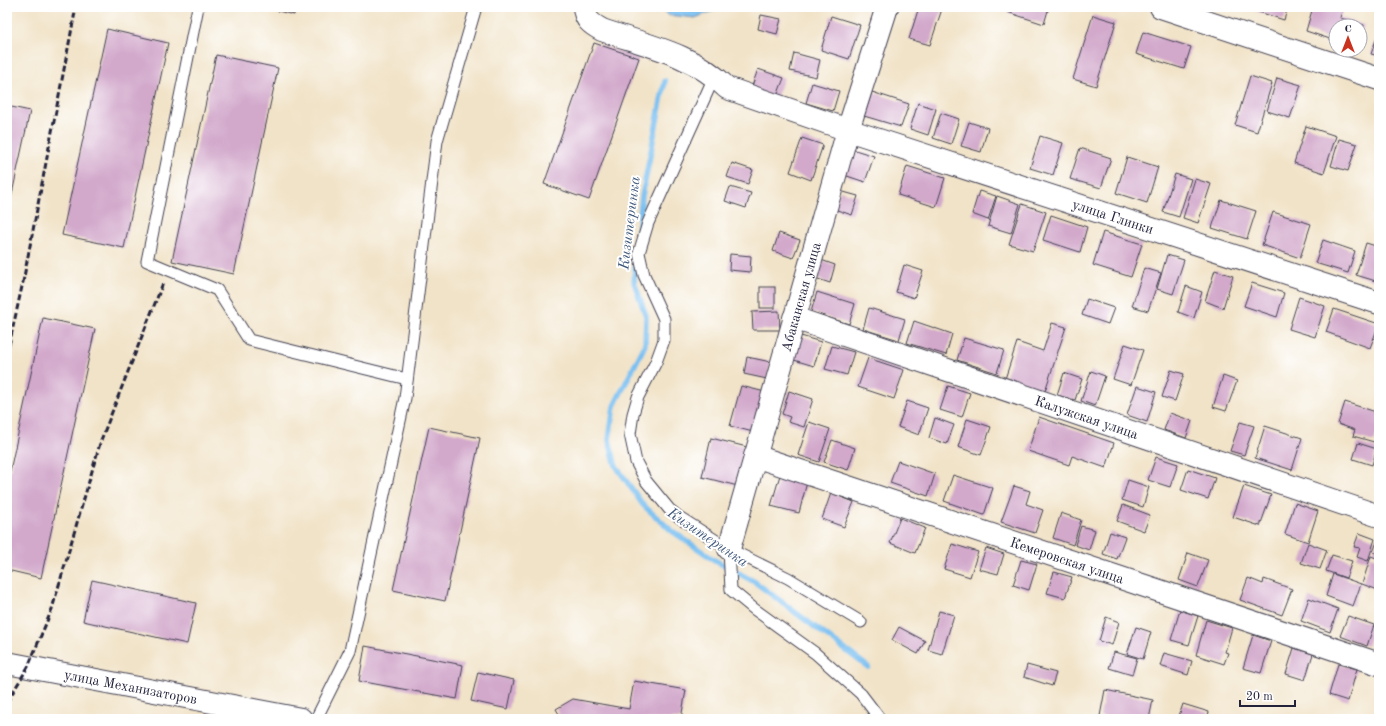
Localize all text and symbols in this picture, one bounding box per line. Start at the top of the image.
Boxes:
north arrow [1328,18,1368,58]
text: С [1344,24,1352,35]
water label: Кизитеринка [617,176,644,272]
street label: улица Глинки [1070,198,1155,237]
street label: Абаканская улица [779,241,824,354]
street label: Калужская улица [1033,394,1140,442]
water label: Кизитеринка [663,505,750,571]
street label: Кемеровская улица [1008,535,1126,587]
street label: улица Механизаторов [63,668,198,707]
scale bar [1240,682,1295,708]
text: 20 m [1246,691,1273,703]

